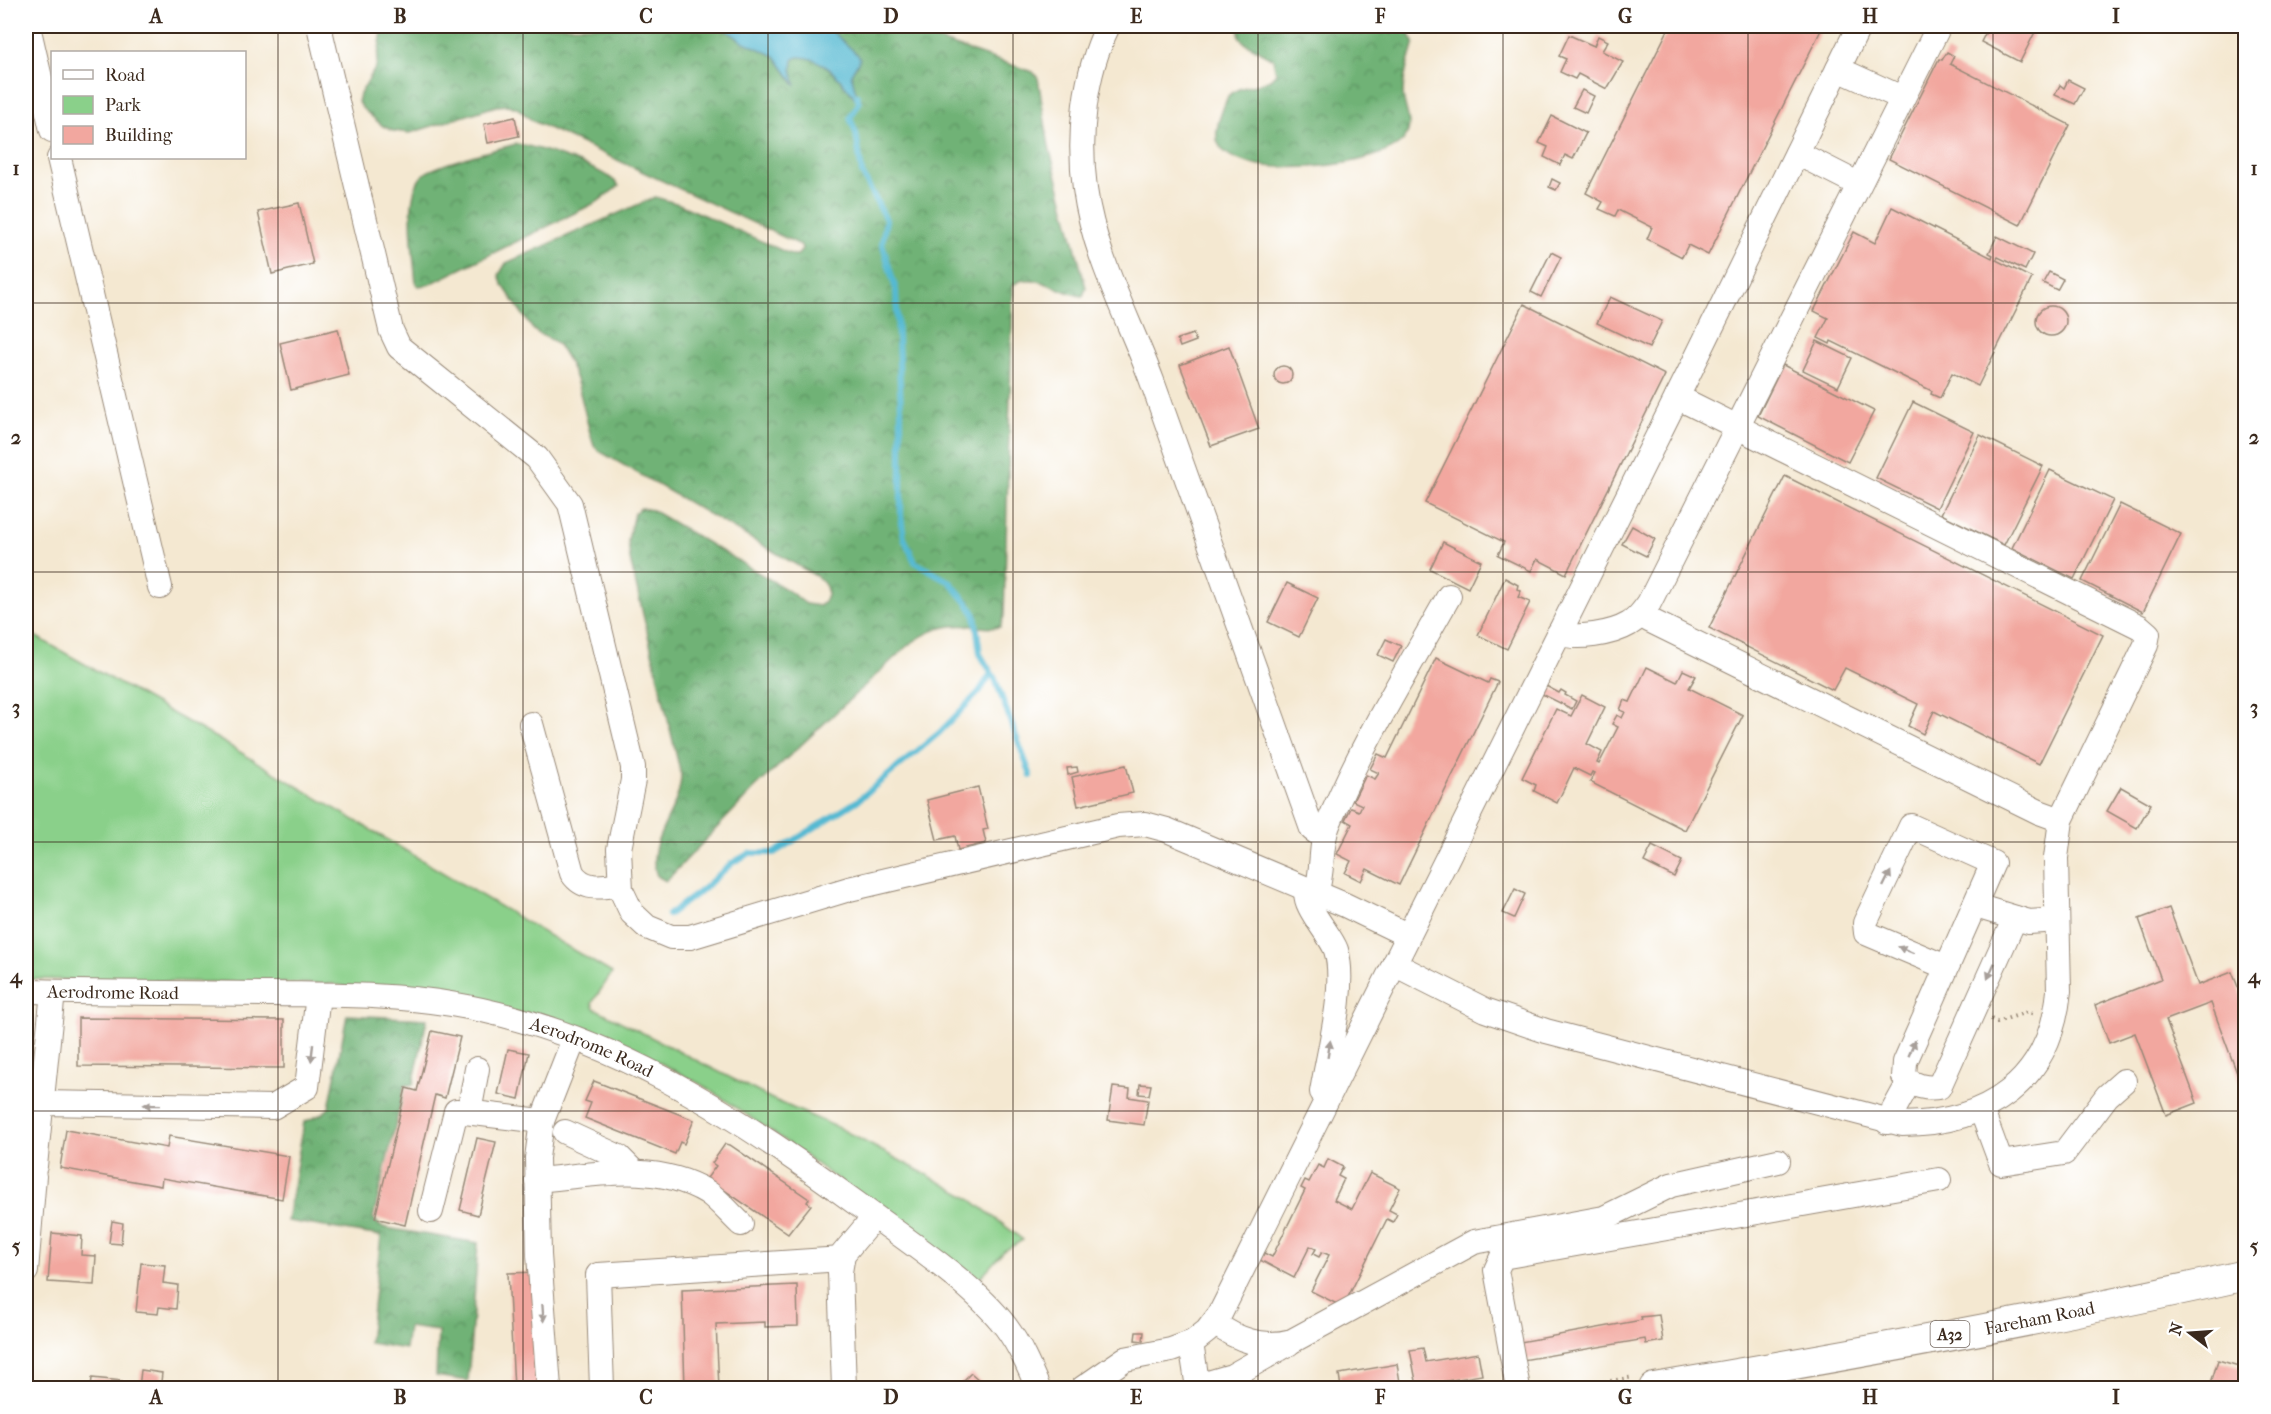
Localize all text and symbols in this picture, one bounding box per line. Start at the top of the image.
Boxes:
text: A [148,5,164,28]
text: B [393,5,407,28]
text: C [639,5,653,28]
text: D [883,5,899,28]
text: E [1130,5,1142,28]
text: F [1374,5,1386,28]
text: G [1618,5,1632,28]
text: H [1862,5,1878,28]
text: I [2112,5,2120,28]
legend [51,51,246,159]
text: Road [105,65,145,86]
text: Park [105,95,142,116]
text: Building [105,125,173,146]
text: 1 [12,157,20,180]
text: 1 [2250,157,2258,180]
text: 2 [11,426,21,449]
text: 2 [2249,426,2259,449]
text: 3 [12,696,20,719]
text: 3 [2250,696,2258,719]
one-way arrow [1882,871,1891,888]
one-way arrow [1896,945,1914,955]
one-way arrow [1986,963,1996,981]
text: 4 [9,965,23,989]
text: 4 [2247,965,2261,989]
street label: Aerodrome Road [46,981,179,1004]
street label: Aerodrome Road [526,1012,657,1082]
one-way arrow [1907,1038,1917,1056]
one-way arrow [1325,1039,1334,1058]
one-way arrow [307,1043,316,1062]
one-way arrow [143,1100,162,1110]
text: 5 [12,1235,21,1258]
text: 5 [2250,1235,2259,1258]
street label: Fareham Road [1983,1297,2097,1339]
north arrow [2160,1303,2220,1363]
one-way arrow [538,1304,548,1323]
text: N [2165,1319,2187,1337]
road number: A32 [1930,1321,1970,1347]
text: A [148,1386,164,1409]
text: B [393,1386,407,1409]
text: C [639,1386,653,1409]
text: D [883,1386,899,1409]
text: E [1130,1386,1142,1409]
text: F [1374,1386,1386,1409]
text: G [1618,1386,1632,1409]
text: H [1862,1386,1878,1409]
text: I [2112,1386,2120,1409]

